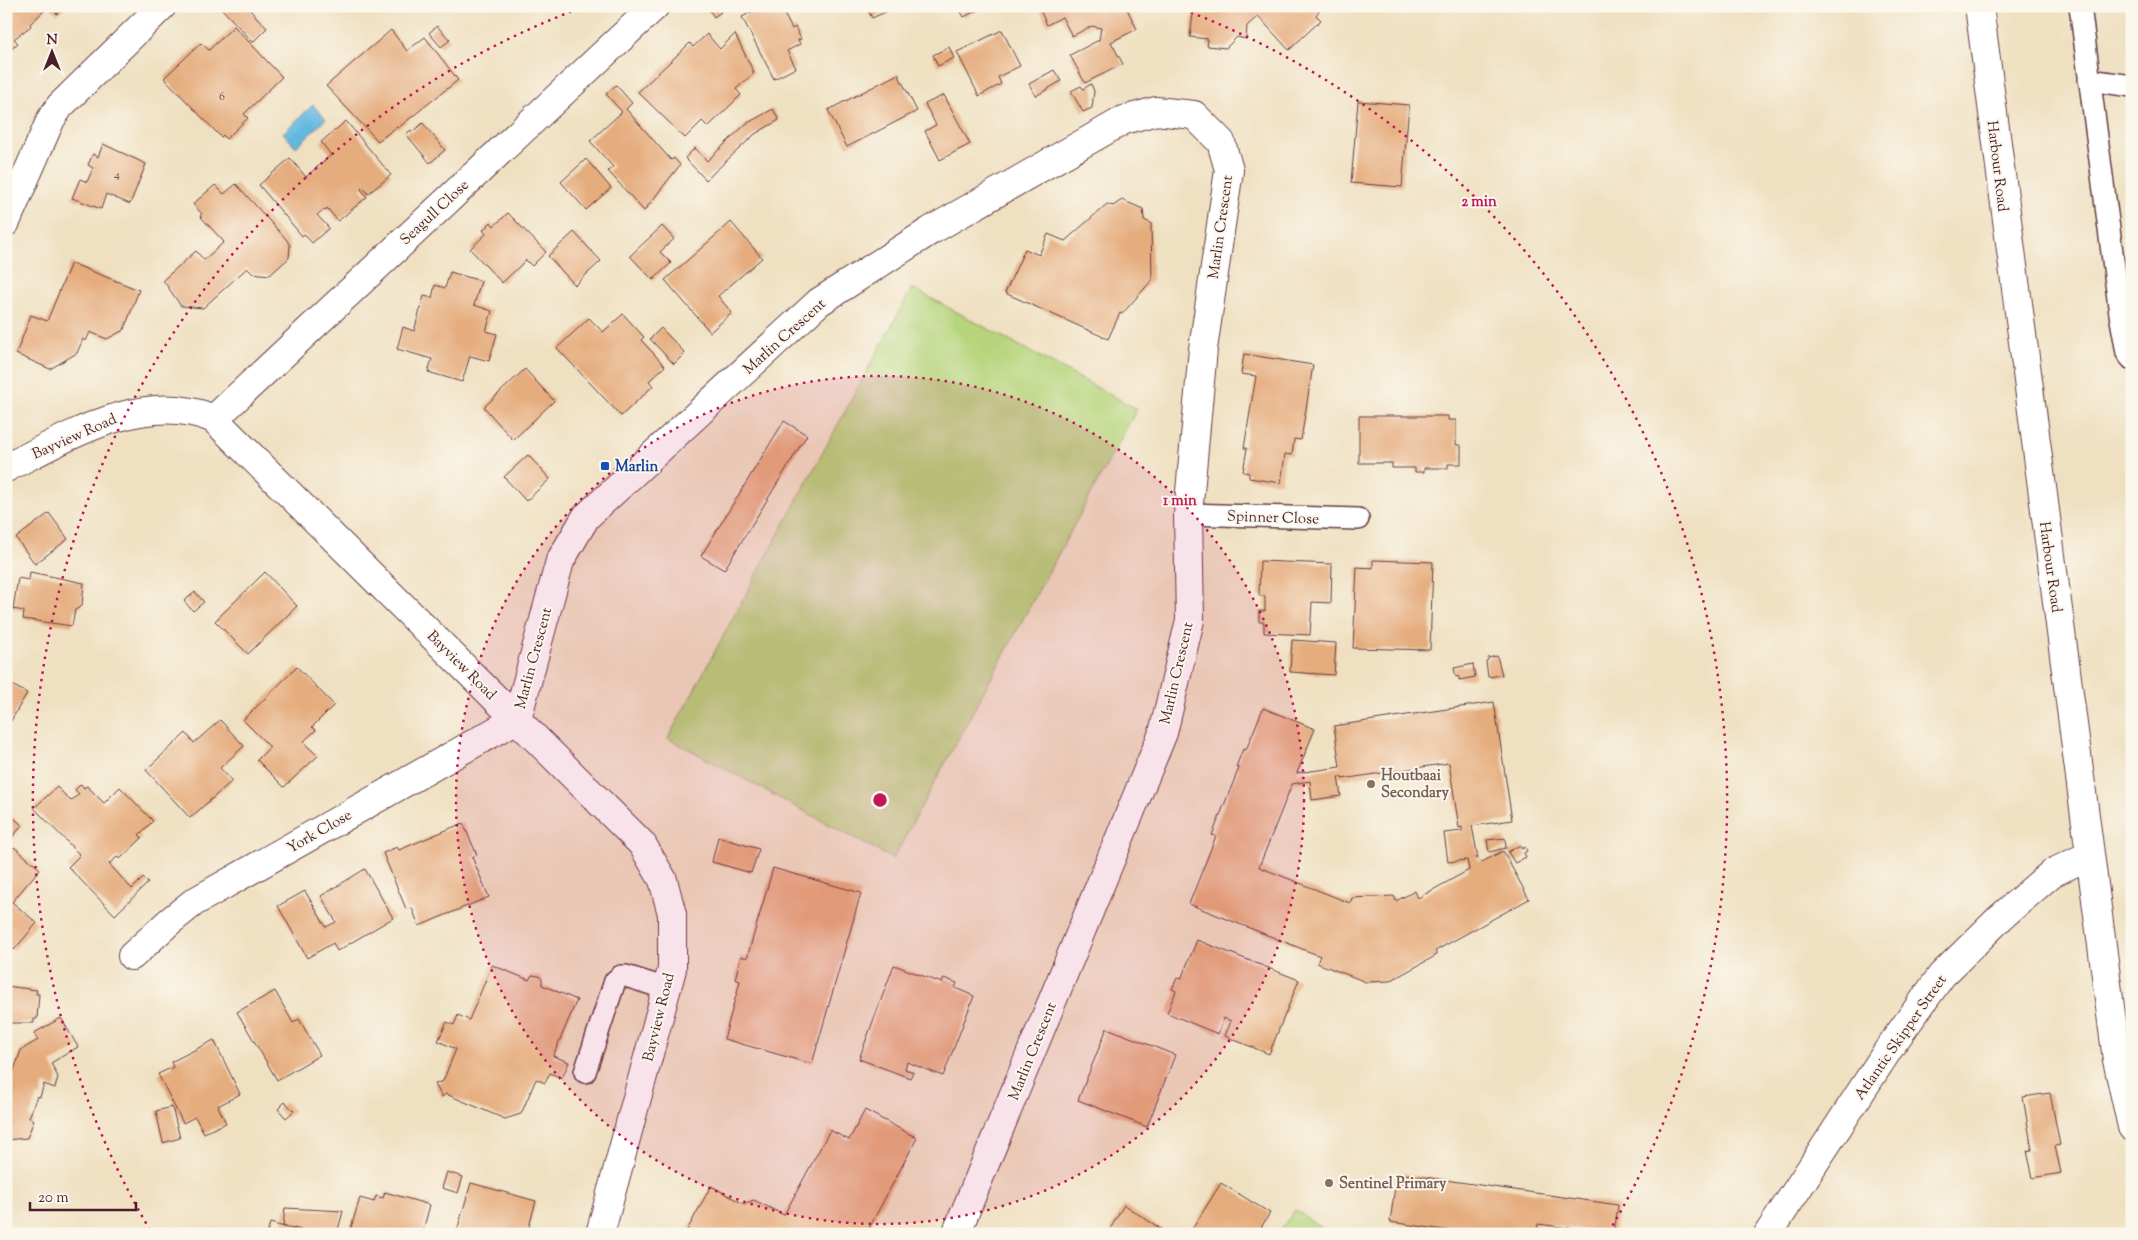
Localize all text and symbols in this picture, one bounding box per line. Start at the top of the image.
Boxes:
north arrow [28,28,78,78]
text: N [46,31,58,51]
house number: 6 [219,88,225,106]
street label: Harbour Road [1981,119,2013,213]
house number: 4 [114,166,120,184]
street label: Marlin Crescent [1204,174,1239,280]
street label: Seagull Close [396,176,474,251]
text: 2 min [1461,192,1497,213]
street label: Marlin Crescent [739,294,831,380]
street label: Bayview Road [29,409,121,465]
place label: Marlin [615,457,658,478]
marker: Marlin [599,460,611,472]
text: 1 min [1163,491,1197,512]
street label: Spinner Close [1227,506,1319,531]
street label: Harbour Road [2033,520,2066,615]
street label: Marlin Crescent [511,605,558,712]
street label: Marlin Crescent [1155,620,1199,727]
street label: Bayview Road [421,627,501,706]
place label: Houtbaai Secondary [1381,766,1449,804]
marker: Houtbaai Secondary [1365,778,1377,790]
centre of rings [871,791,889,809]
street label: York Close [284,805,356,859]
street label: Bayview Road [638,970,681,1064]
street label: Atlantic Skipper Street [1850,971,1952,1105]
street label: Marlin Crescent [1004,999,1063,1104]
place label: Sentinel Primary [1339,1174,1447,1195]
marker: Sentinel Primary [1323,1177,1335,1189]
scale bar [30,1180,136,1212]
text: 20 m [38,1188,69,1209]

